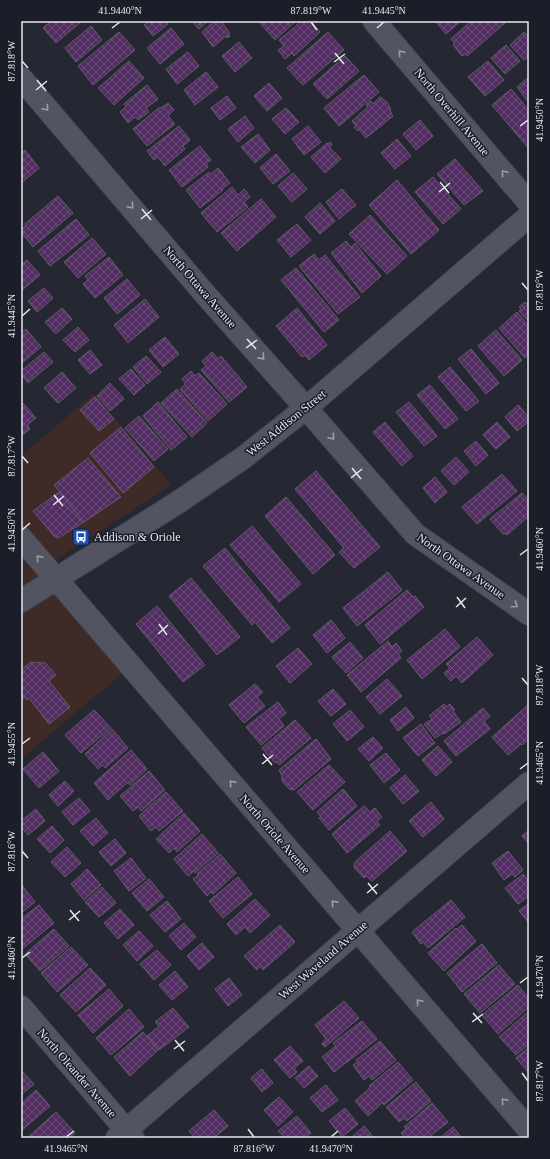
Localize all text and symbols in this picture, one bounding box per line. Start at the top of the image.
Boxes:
text: 41.9440°N [98,5,142,16]
text: 87.819°W [291,5,332,16]
text: 41.9445°N [362,5,406,16]
text: 87.818°W [6,40,17,81]
one-way arrow [399,50,406,57]
street label: North Overhill Avenue [411,65,493,159]
text: 41.9450°N [534,98,545,142]
one-way arrow [42,103,49,110]
one-way arrow [501,170,508,178]
one-way arrow [126,202,133,209]
street label: North Ottawa Avenue [160,243,240,331]
text: 87.819°W [534,269,545,310]
text: 41.9445°N [6,294,17,338]
one-way arrow [257,353,264,360]
street label: West Addison Street [244,386,329,459]
one-way arrow [327,433,334,440]
text: 87.817°W [6,435,17,476]
text: 41.9450°N [6,508,17,552]
bus stop icon: Addison & Oriole [71,527,91,547]
text: 41.9460°N [534,527,545,571]
place label: Addison & Oriole [94,530,181,544]
street label: North Ottawa Avenue [414,530,508,602]
one-way arrow [37,556,44,563]
one-way arrow [511,600,518,607]
text: 87.818°W [534,664,545,705]
text: 41.9455°N [6,722,17,766]
text: 41.9465°N [534,741,545,785]
one-way arrow [229,781,236,788]
street label: North Oriole Avenue [237,792,313,876]
text: 87.816°W [6,830,17,871]
one-way arrow [332,900,339,908]
street label: West Waveland Avenue [276,918,370,1002]
text: 41.9460°N [6,936,17,980]
text: 41.9470°N [534,955,545,999]
one-way arrow [416,999,424,1007]
street label: North Oleander Avenue [34,1025,120,1121]
text: 87.817°W [534,1060,545,1101]
one-way arrow [501,1098,508,1105]
text: 41.9465°N [44,1143,88,1154]
text: 87.816°W [234,1143,275,1154]
text: 41.9470°N [309,1143,353,1154]

